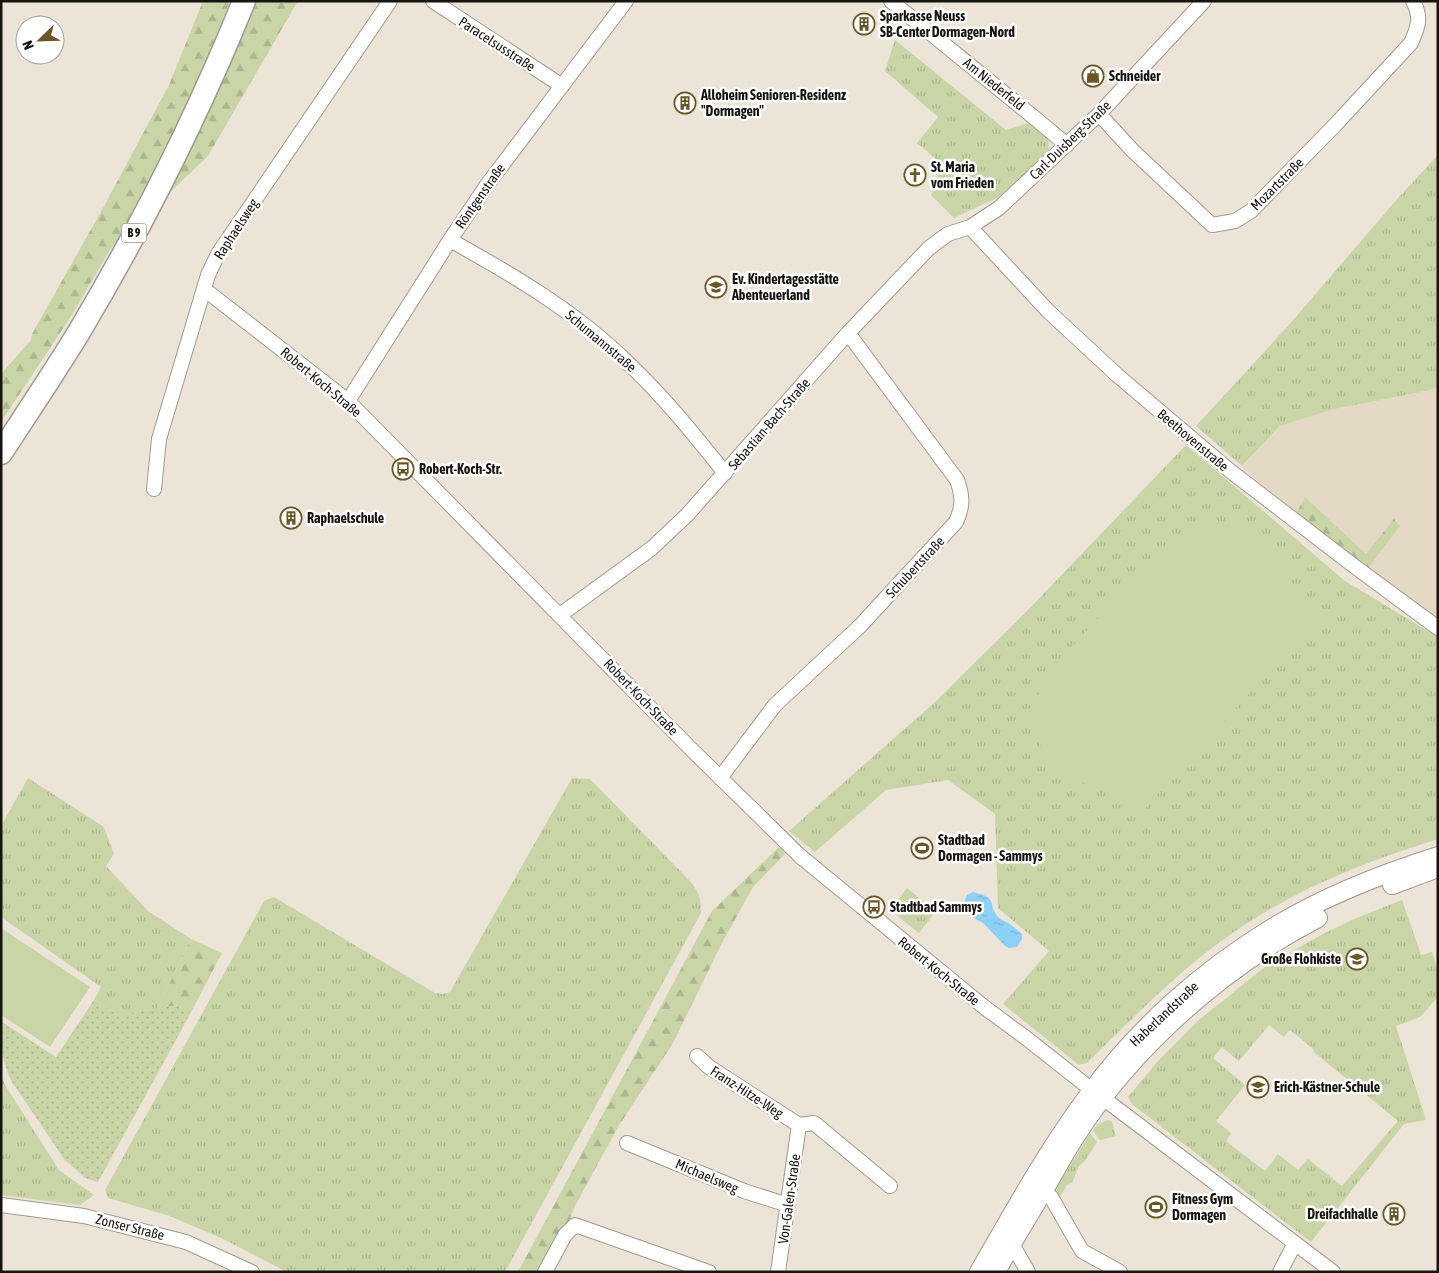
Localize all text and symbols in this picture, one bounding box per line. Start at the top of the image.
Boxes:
place label: Sparkasse Neuss SB-Center Dormagen-Nord [880,8,1015,40]
building icon: Sparkasse Neuss SB-Center Dormagen-Nord [852,12,876,36]
street label: Paracelsusstraße [456,13,538,75]
north arrow [15,15,65,65]
text: N [19,38,37,52]
street label: Am Niederfeld [960,54,1028,114]
shop icon: Schneider [1081,64,1105,88]
place label: Schneider [1109,68,1161,84]
place label: Alloheim Senioren-Residenz "Dormagen" [700,87,846,119]
building icon: Alloheim Senioren-Residenz "Dormagen" [673,91,697,115]
street label: Carl-Duisberg-Straße [1026,97,1114,183]
street label: Mozartstraße [1247,154,1307,214]
place label: St. Maria vom Frieden [931,159,994,191]
street label: Röntgenstraße [452,160,508,232]
church icon: St. Maria vom Frieden [903,163,927,187]
street label: Raphaelsweg [210,196,262,262]
road number: B 9 [122,224,146,242]
place label: Ev. Kindertagesstätte Abenteuerland [731,271,839,303]
school or university icon: Ev. Kindertagesstätte Abenteuerland [704,275,728,299]
street label: Schumannstraße [563,307,639,375]
street label: Robert-Koch-Straße [278,344,364,420]
street label: Sebastian-Bach-Straße [725,375,813,473]
street label: Beethovenstraße [1154,406,1232,474]
bus stop icon: Robert-Koch-Str. [391,457,415,481]
place label: Robert-Koch-Str. [419,461,502,477]
building icon: Raphaelschule [279,506,303,530]
place label: Raphaelschule [307,510,384,526]
street label: Schubertstraße [883,533,947,601]
street label: Robert-Koch-Straße [601,655,681,739]
place label: Stadtbad Dormagen - Sammys [938,832,1043,864]
sports icon: Stadtbad Dormagen - Sammys [910,836,934,860]
bus stop icon: Stadtbad Sammys [862,895,886,919]
place label: Stadtbad Sammys [890,899,982,915]
street label: Robert-Koch-Straße [895,933,983,1009]
school or university icon: Große Flohkiste [1345,947,1369,971]
place label: Große Flohkiste [1261,951,1341,967]
street label: Haberlandstraße [1126,978,1202,1050]
street label: Franz-Hitze-Weg [708,1063,786,1121]
school or university icon: Erich-Kästner-Schule [1246,1075,1270,1099]
place label: Erich-Kästner-Schule [1274,1079,1380,1095]
street label: Von-Galen-Straße [775,1153,803,1245]
street label: Michaelsweg [673,1156,741,1196]
place label: Fitness Gym Dormagen [1172,1191,1233,1223]
sports icon: Fitness Gym Dormagen [1144,1195,1168,1219]
building icon: Dreifachhalle [1382,1202,1406,1226]
place label: Dreifachhalle [1307,1206,1378,1222]
street label: Zonser Straße [94,1211,166,1243]

